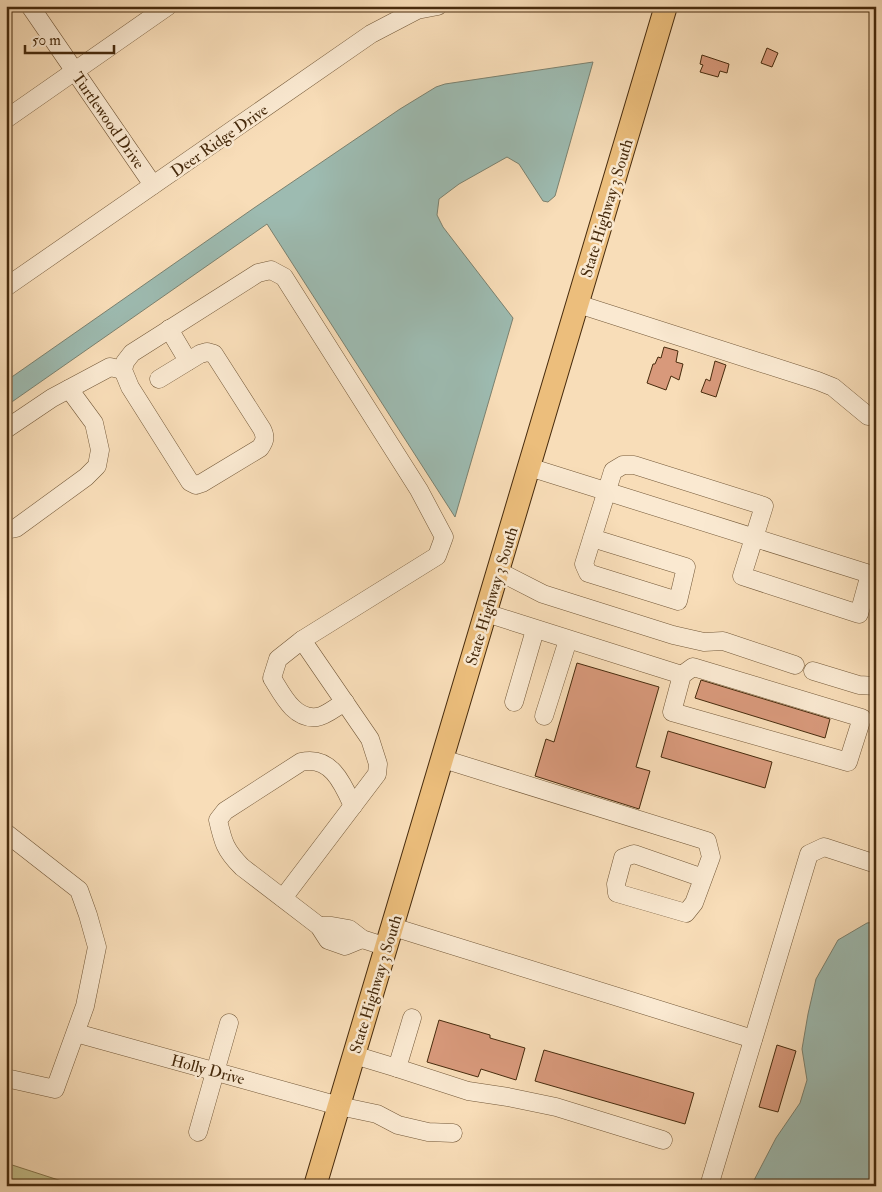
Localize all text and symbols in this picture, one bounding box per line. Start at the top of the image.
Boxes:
scale bar [25,22,114,54]
text: 50 m [32,31,61,50]
street label: Turtlewood Drive [67,68,149,173]
street label: Deer Ridge Drive [167,100,272,182]
street label: State Highway 3 South [576,136,638,280]
street label: State Highway 3 South [461,524,523,668]
street label: State Highway 3 South [345,912,407,1056]
street label: Holly Drive [169,1051,247,1090]

